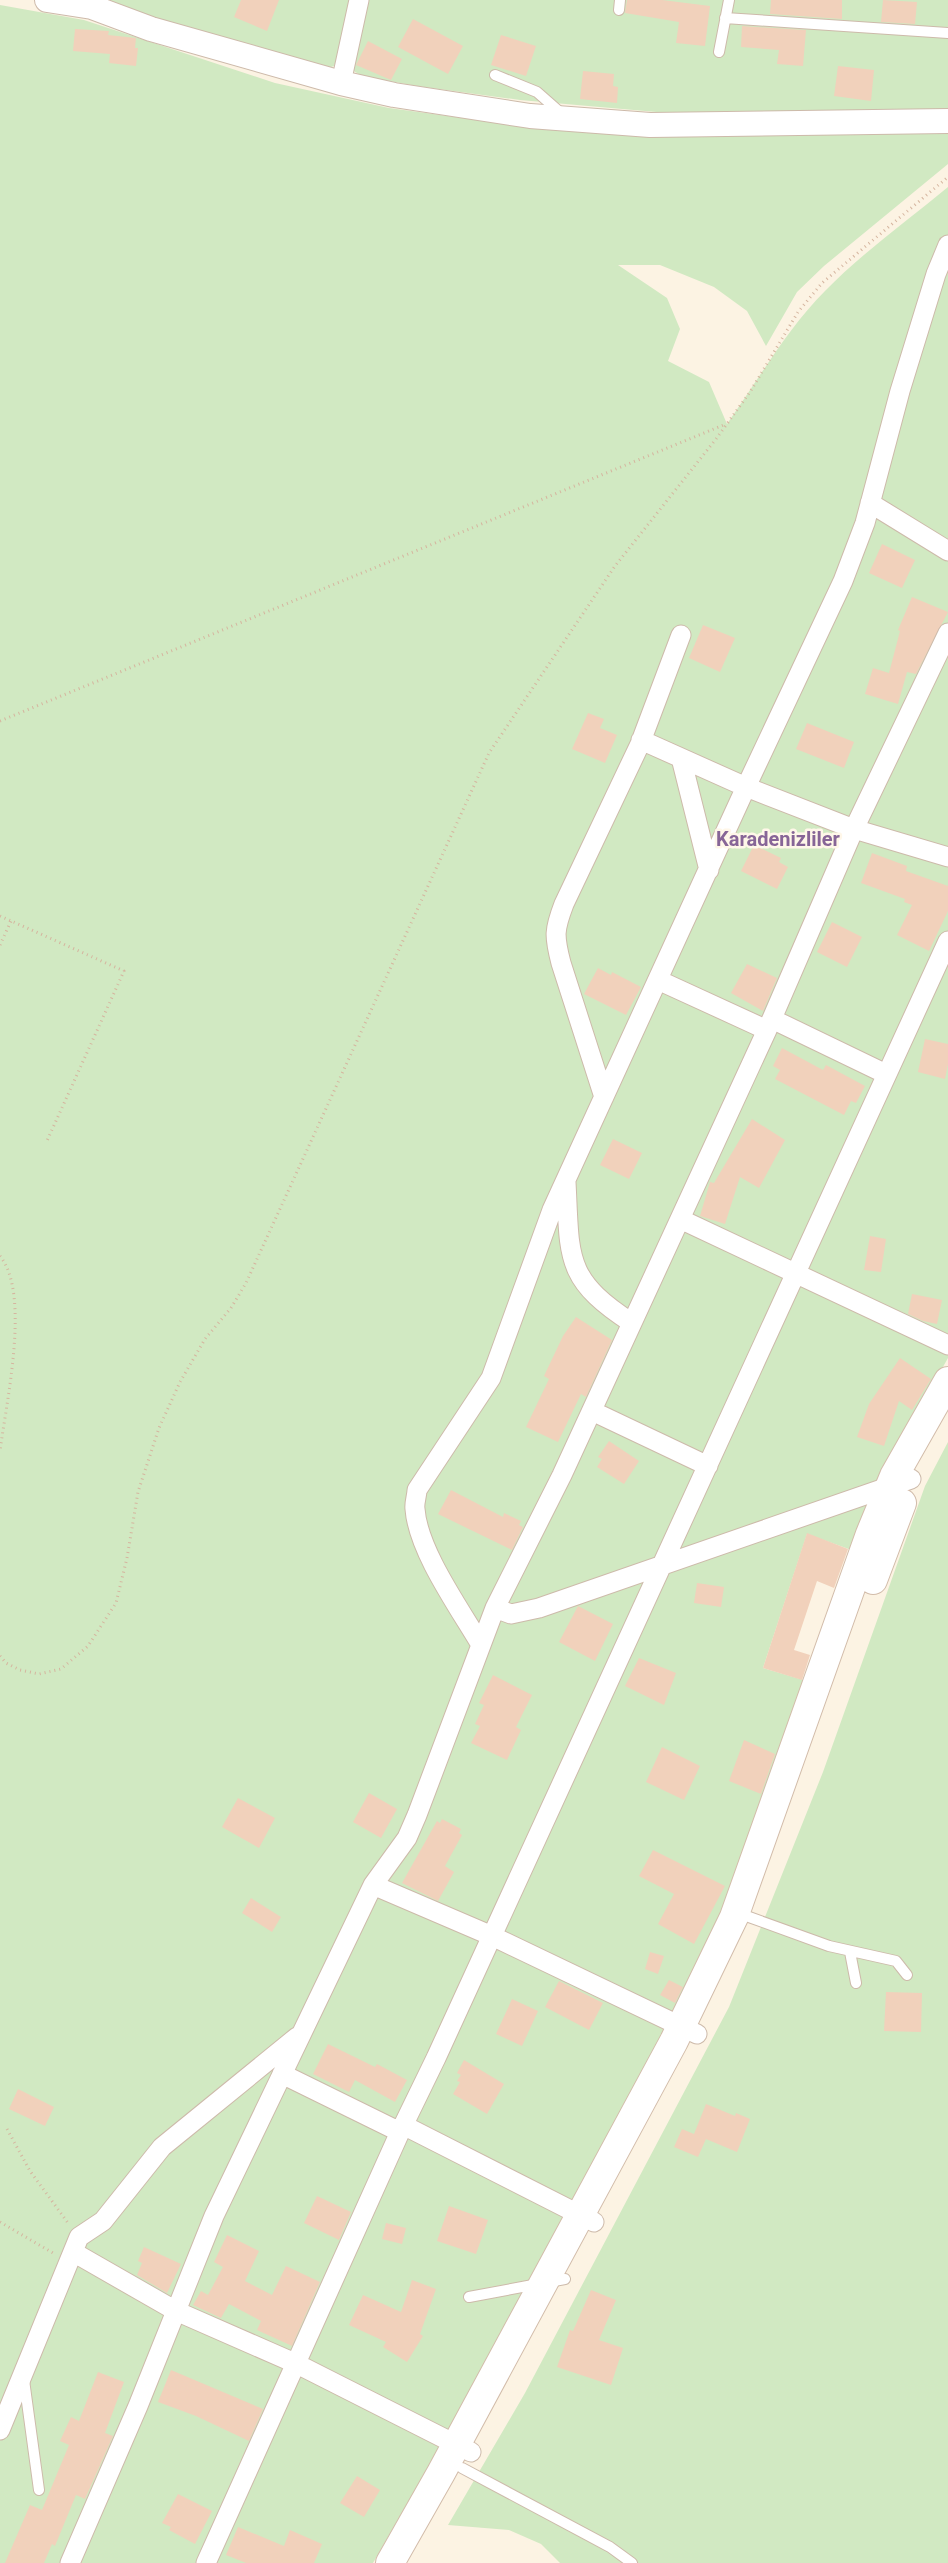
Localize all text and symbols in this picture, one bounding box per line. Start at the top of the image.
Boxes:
district label: Karadenizliler [716,827,841,851]

